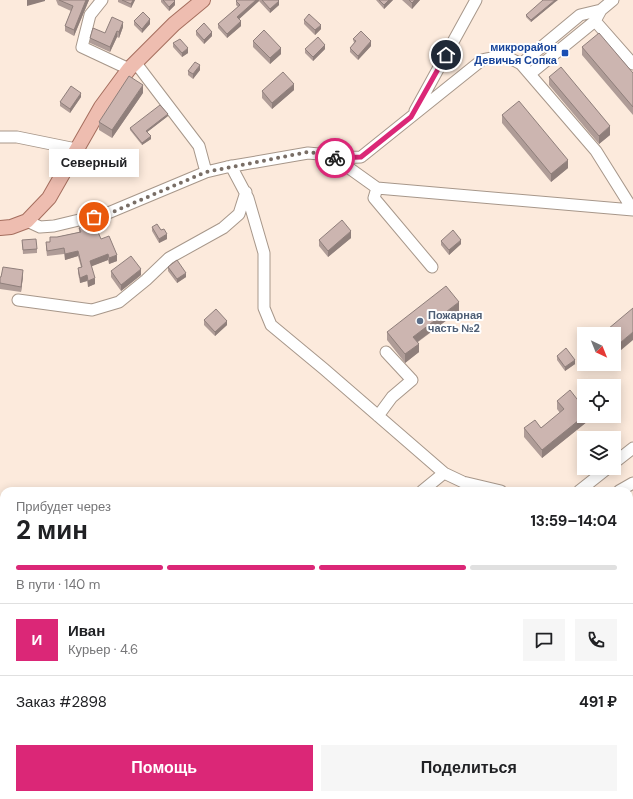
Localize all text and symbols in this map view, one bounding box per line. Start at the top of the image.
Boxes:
pin [429,38,463,72]
place label: микрорайон Девичья Сопка [474,40,558,67]
icon: home [435,44,457,66]
marker: микрорайон Девичья Сопка [560,48,570,58]
courier [315,138,355,178]
icon: bike [324,147,346,169]
callout: Северный [49,149,139,177]
text: Северный [61,154,127,171]
pin [77,200,111,234]
icon: bag [83,206,105,228]
place label: Пожарная часть №2 [428,308,482,335]
marker: Пожарная часть №2 [415,316,425,326]
north arrow [577,327,621,371]
map controls [577,327,621,475]
button: locate [577,379,621,423]
button: layers [577,431,621,475]
text: Прибудет через [16,498,111,515]
text: 13:59–14:04 [530,511,617,531]
text: 2 мин [16,513,88,547]
text: В пути · 140 m [16,576,100,593]
button: chat [523,619,565,661]
button: phone [575,619,617,661]
text: Иван [68,621,105,641]
text: И [32,630,42,650]
text: Курьер · 4.6 [68,641,138,658]
text: Заказ #2898 [16,692,107,712]
text: 491 ₽ [579,692,617,712]
button: Помощь [16,745,313,791]
button: Поделиться [321,745,617,791]

